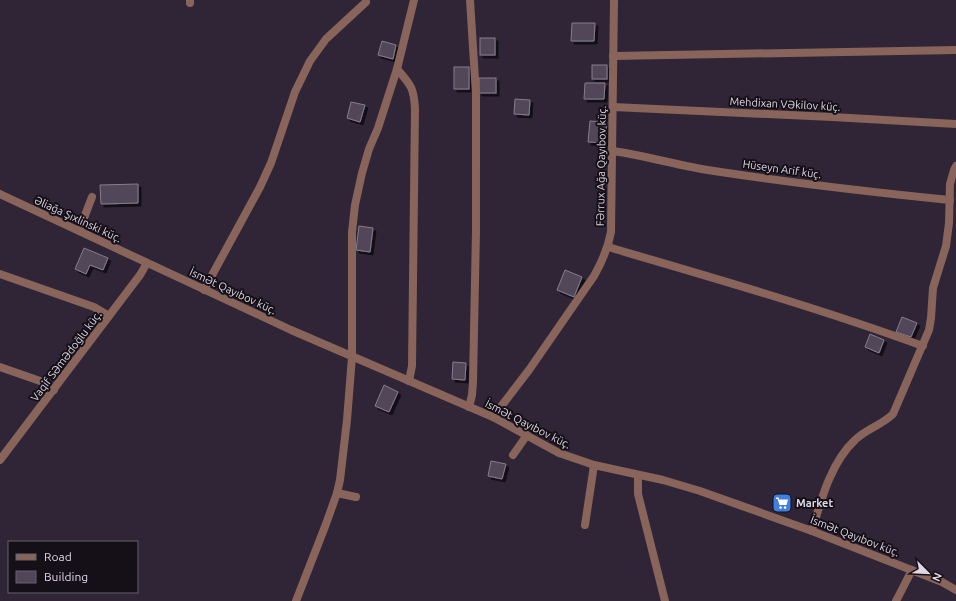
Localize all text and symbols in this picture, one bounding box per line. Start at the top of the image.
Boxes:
street label: Mehdixan Vəkilov küç. [729,95,841,113]
street label: Fərrux Ağa Qayıbov küç. [594,106,608,226]
street label: Hüseyn Arif küç. [742,158,822,180]
street label: Əliağa Şıxlinski küç. [33,194,123,244]
street label: İsmət Qayıbov küç. [188,266,278,316]
street label: Vaqif Səmədoğlu küç. [28,309,104,403]
street label: İsmət Qayıbov küç. [483,397,573,451]
supermarket icon: Market [771,492,793,514]
place label: Market [796,497,833,509]
street label: İsmət Qayıbov küç. [809,514,901,558]
legend [8,541,138,593]
text: Road [44,550,72,563]
north arrow [908,553,948,593]
text: Building [44,570,88,583]
text: N [930,571,944,583]

